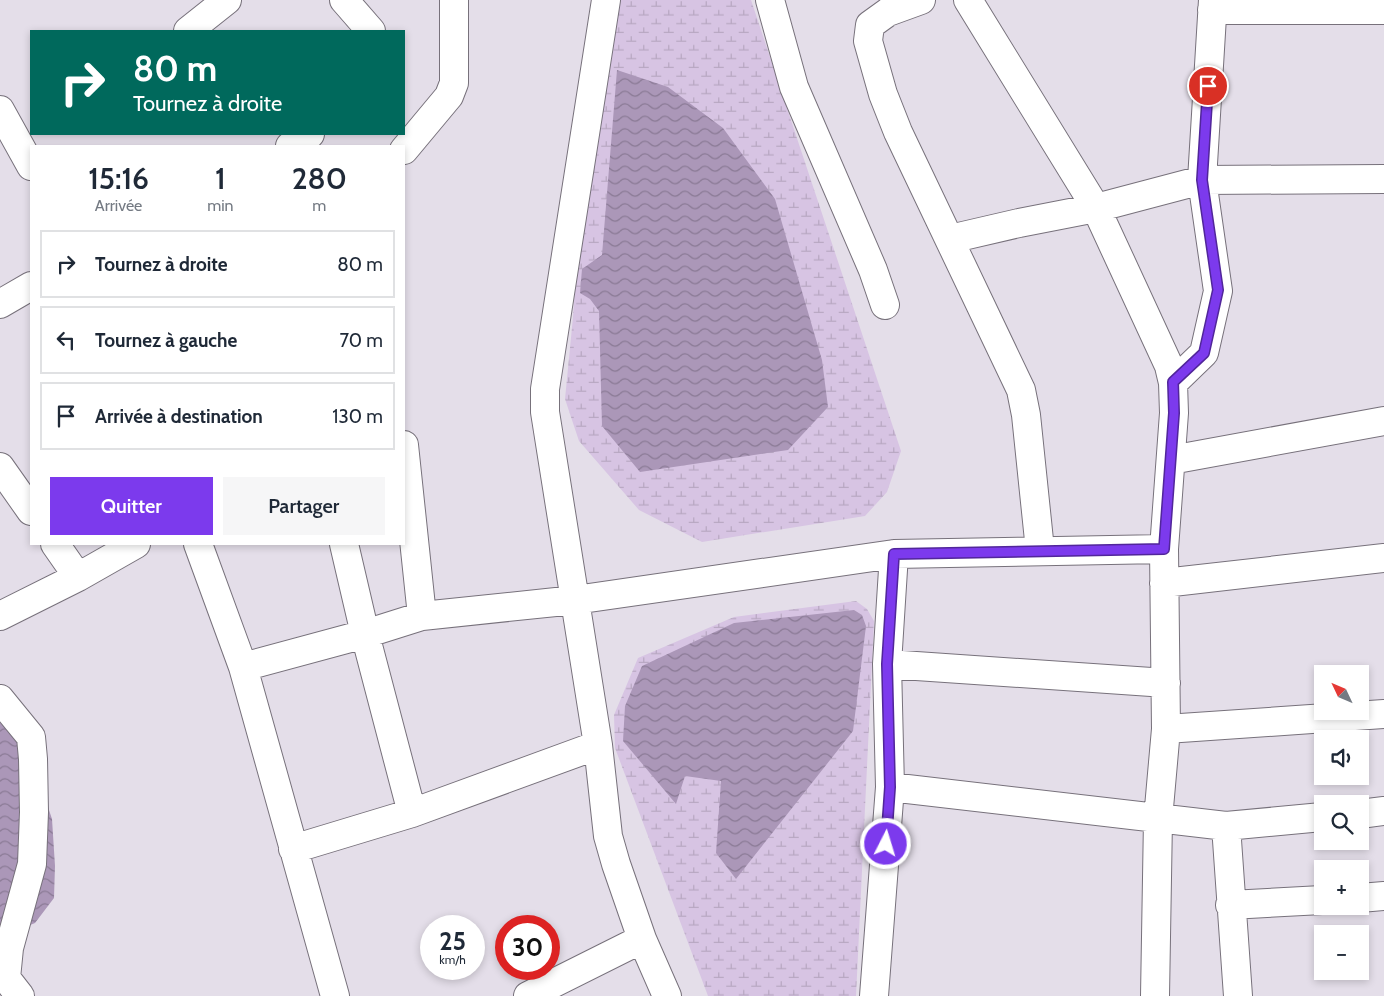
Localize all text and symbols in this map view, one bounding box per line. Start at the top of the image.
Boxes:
text: 80 m [133,47,217,90]
icon: right [50,50,115,115]
pin [1187,65,1229,107]
icon: arrive [1194,72,1222,100]
text: Tournez à droite [133,90,282,117]
text: 15:16 [88,160,149,197]
text: 1 [215,160,226,197]
text: 280 [292,160,347,197]
text: Arrivée [95,196,142,215]
text: min [207,196,234,215]
text: m [312,196,326,215]
icon: right [52,250,80,278]
text: Tournez à droite [95,253,228,276]
text: 80 m [337,253,383,276]
icon: left [52,326,80,354]
text: Tournez à gauche [95,329,237,352]
text: 70 m [339,329,383,352]
icon: arrive [52,402,80,430]
text: Arrivée à destination [95,405,263,428]
text: 130 m [332,405,383,428]
button: Quitter [50,477,213,535]
button: Partager [223,477,385,535]
north arrow [1314,665,1369,720]
map controls [1314,665,1369,980]
button: sound [1314,730,1369,785]
button: search [1314,795,1369,850]
position arrow [859,817,911,869]
button: + [1314,860,1369,915]
speed limit sign: 30 [495,915,560,980]
button: − [1314,925,1369,980]
text: 25 [439,926,466,956]
text: km/h [439,952,466,967]

